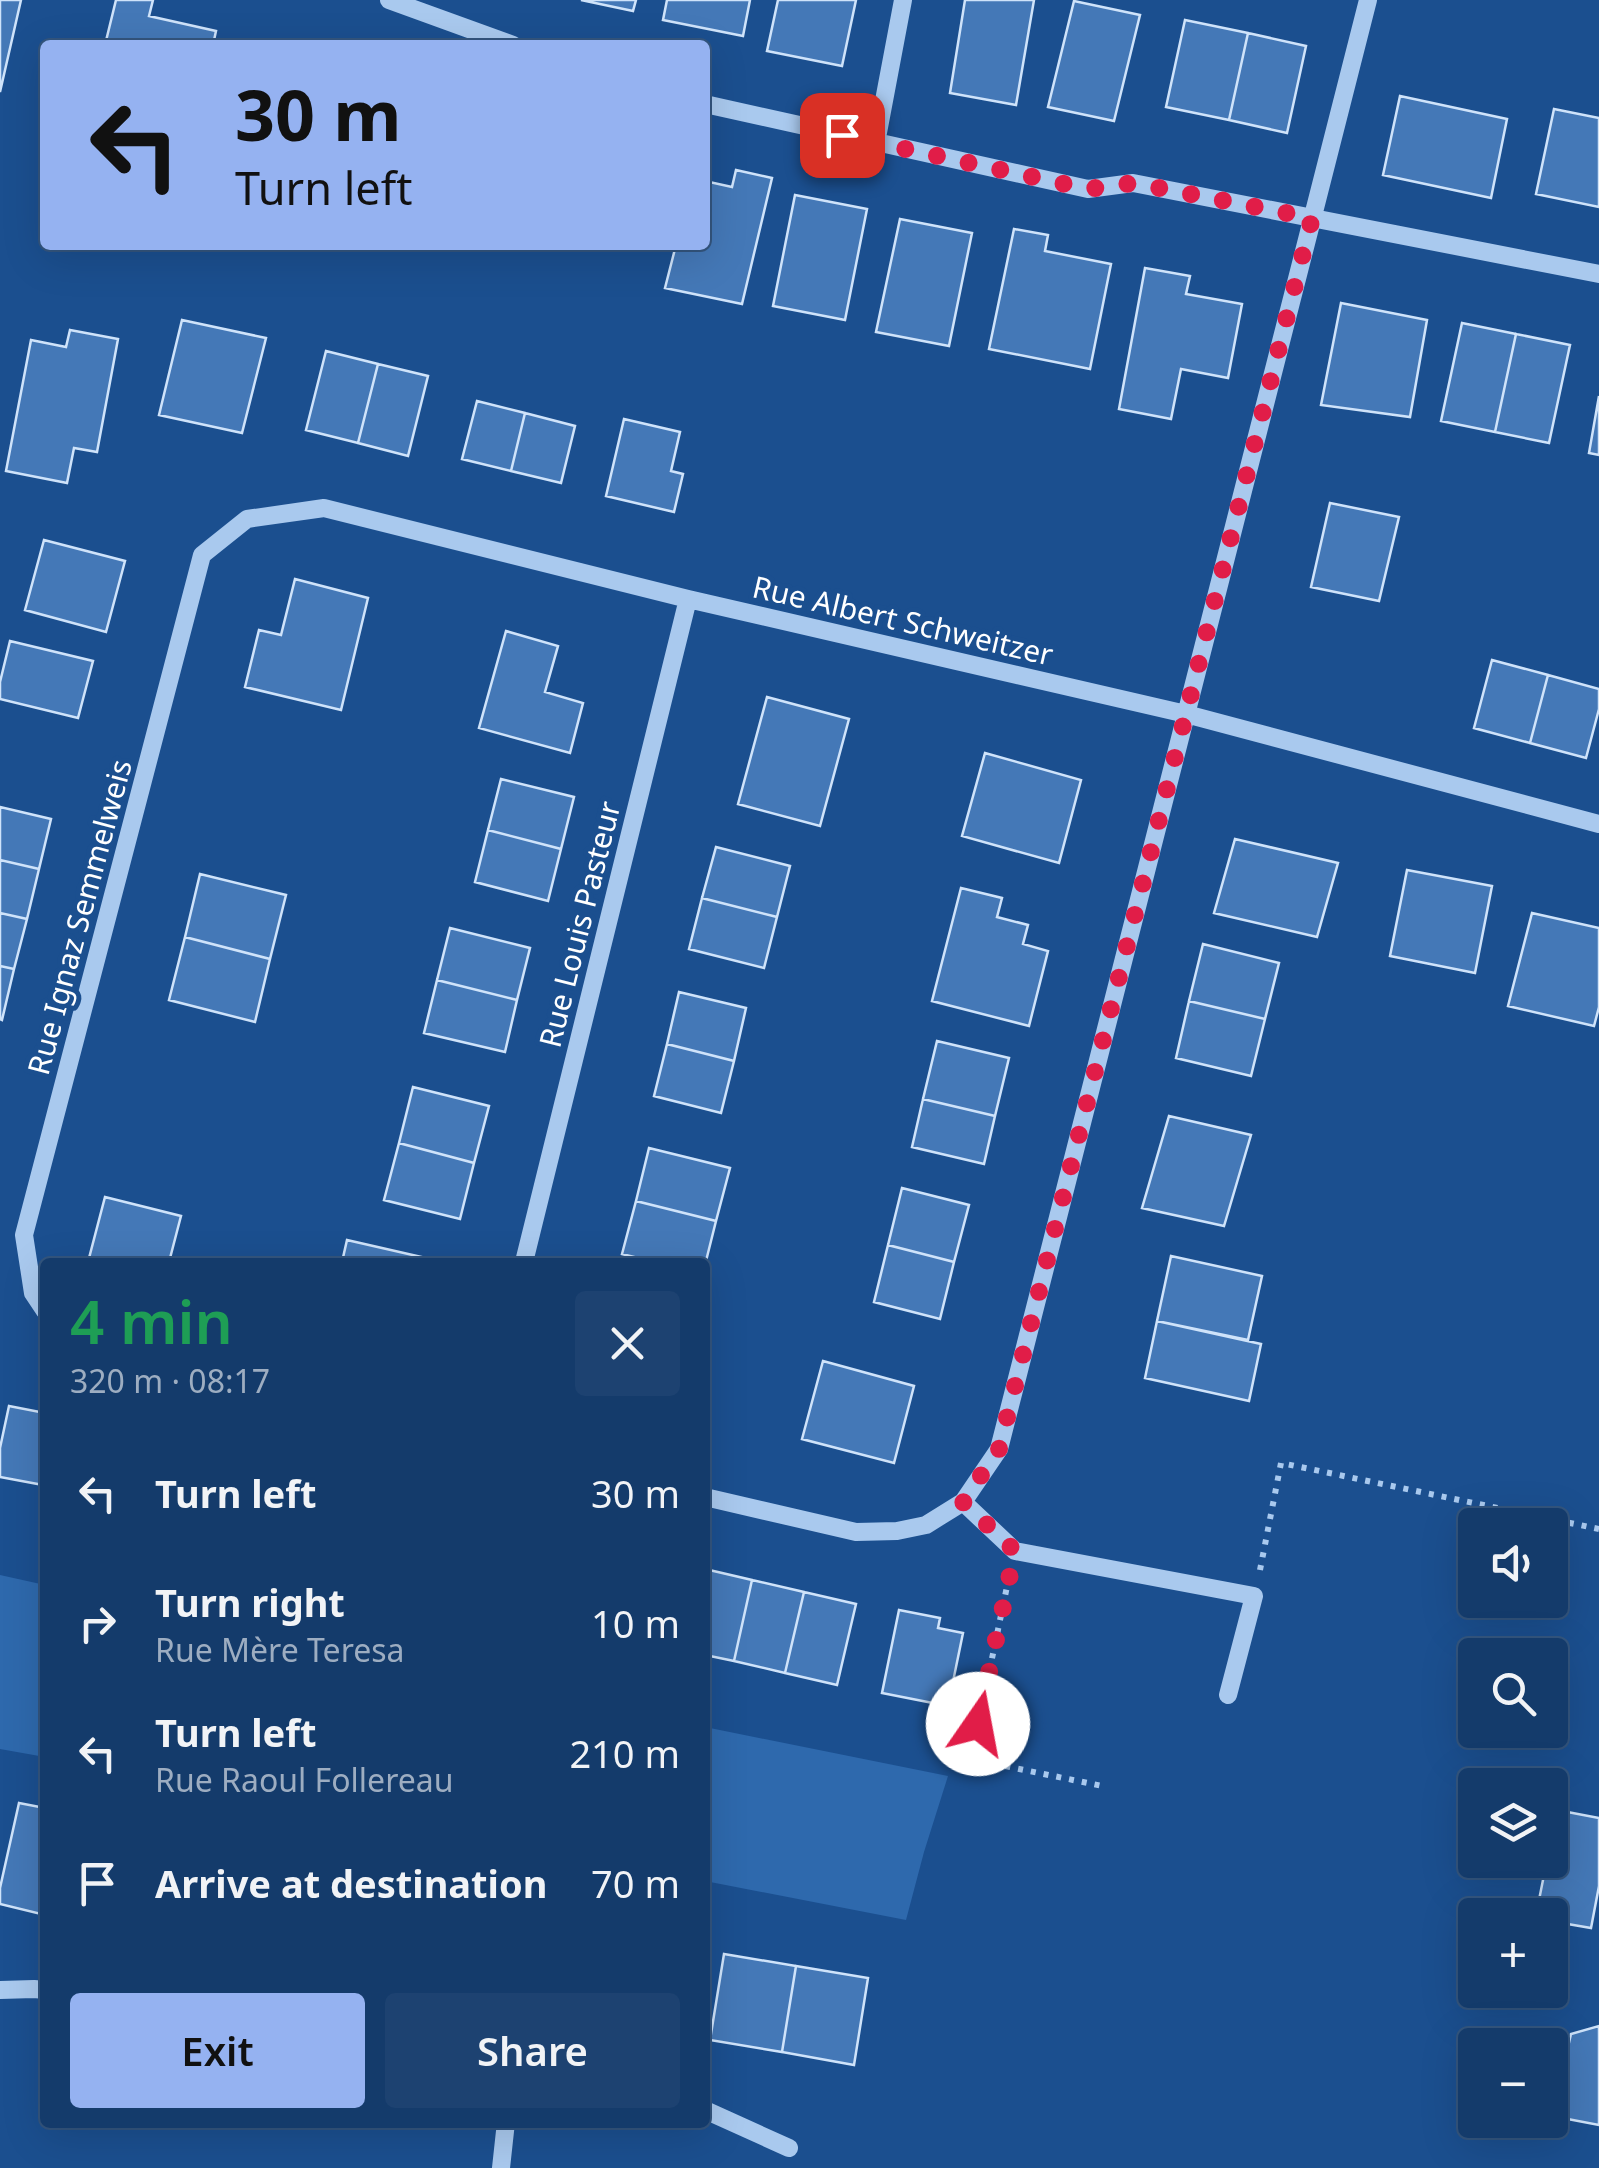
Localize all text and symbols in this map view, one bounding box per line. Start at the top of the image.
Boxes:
text: 30 m [235,66,402,162]
icon: left [70,80,200,210]
pin [800,93,885,178]
icon: arrive [815,108,870,163]
text: Turn left [235,157,412,218]
street label: Rue Albert Schweitzer [749,565,1057,675]
street label: Rue Ignaz Semmelweis [17,755,141,1079]
street label: Rue Louis Pasteur [529,797,629,1051]
text: 4 min [70,1280,233,1362]
button: close [575,1291,680,1396]
text: 320 m · 08:17 [70,1359,270,1402]
icon: left [70,1466,125,1521]
text: Turn left [155,1467,317,1519]
text: 30 m [591,1467,680,1519]
map controls [1458,1508,1568,2138]
button: sound [1458,1508,1568,1618]
text: Turn right [155,1576,345,1628]
icon: right [70,1596,125,1651]
text: 10 m [591,1597,680,1649]
text: Rue Mère Teresa [155,1628,405,1671]
button: search [1458,1638,1568,1748]
position arrow [926,1672,1030,1776]
text: Turn left [155,1706,317,1758]
icon: left [70,1726,125,1781]
text: 210 m [569,1727,680,1779]
text: Rue Raoul Follereau [155,1758,454,1801]
button: layers [1458,1768,1568,1878]
icon: arrive [70,1856,125,1911]
text: Arrive at destination [155,1857,547,1909]
text: 70 m [591,1857,680,1909]
button: + [1458,1898,1568,2008]
button: Exit [70,1993,365,2108]
button: Share [385,1993,680,2108]
button: − [1458,2028,1568,2138]

